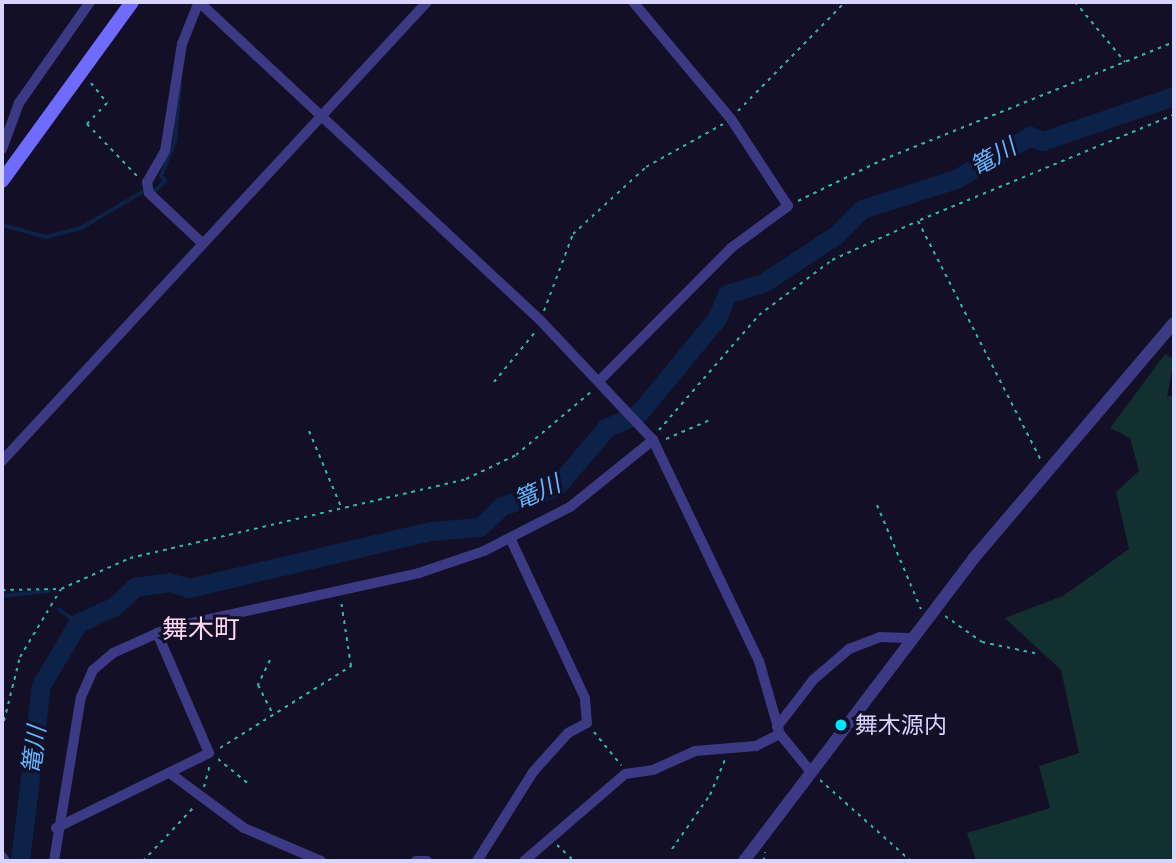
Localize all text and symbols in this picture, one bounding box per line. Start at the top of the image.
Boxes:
water label: 篭川 [965,133,1021,181]
water label: 篭川 [509,469,565,515]
district label: 舞木町 [162,614,240,646]
place label: 舞木源内 [855,711,947,739]
marker: 舞木源内 [833,717,849,733]
water label: 篭川 [17,724,51,776]

